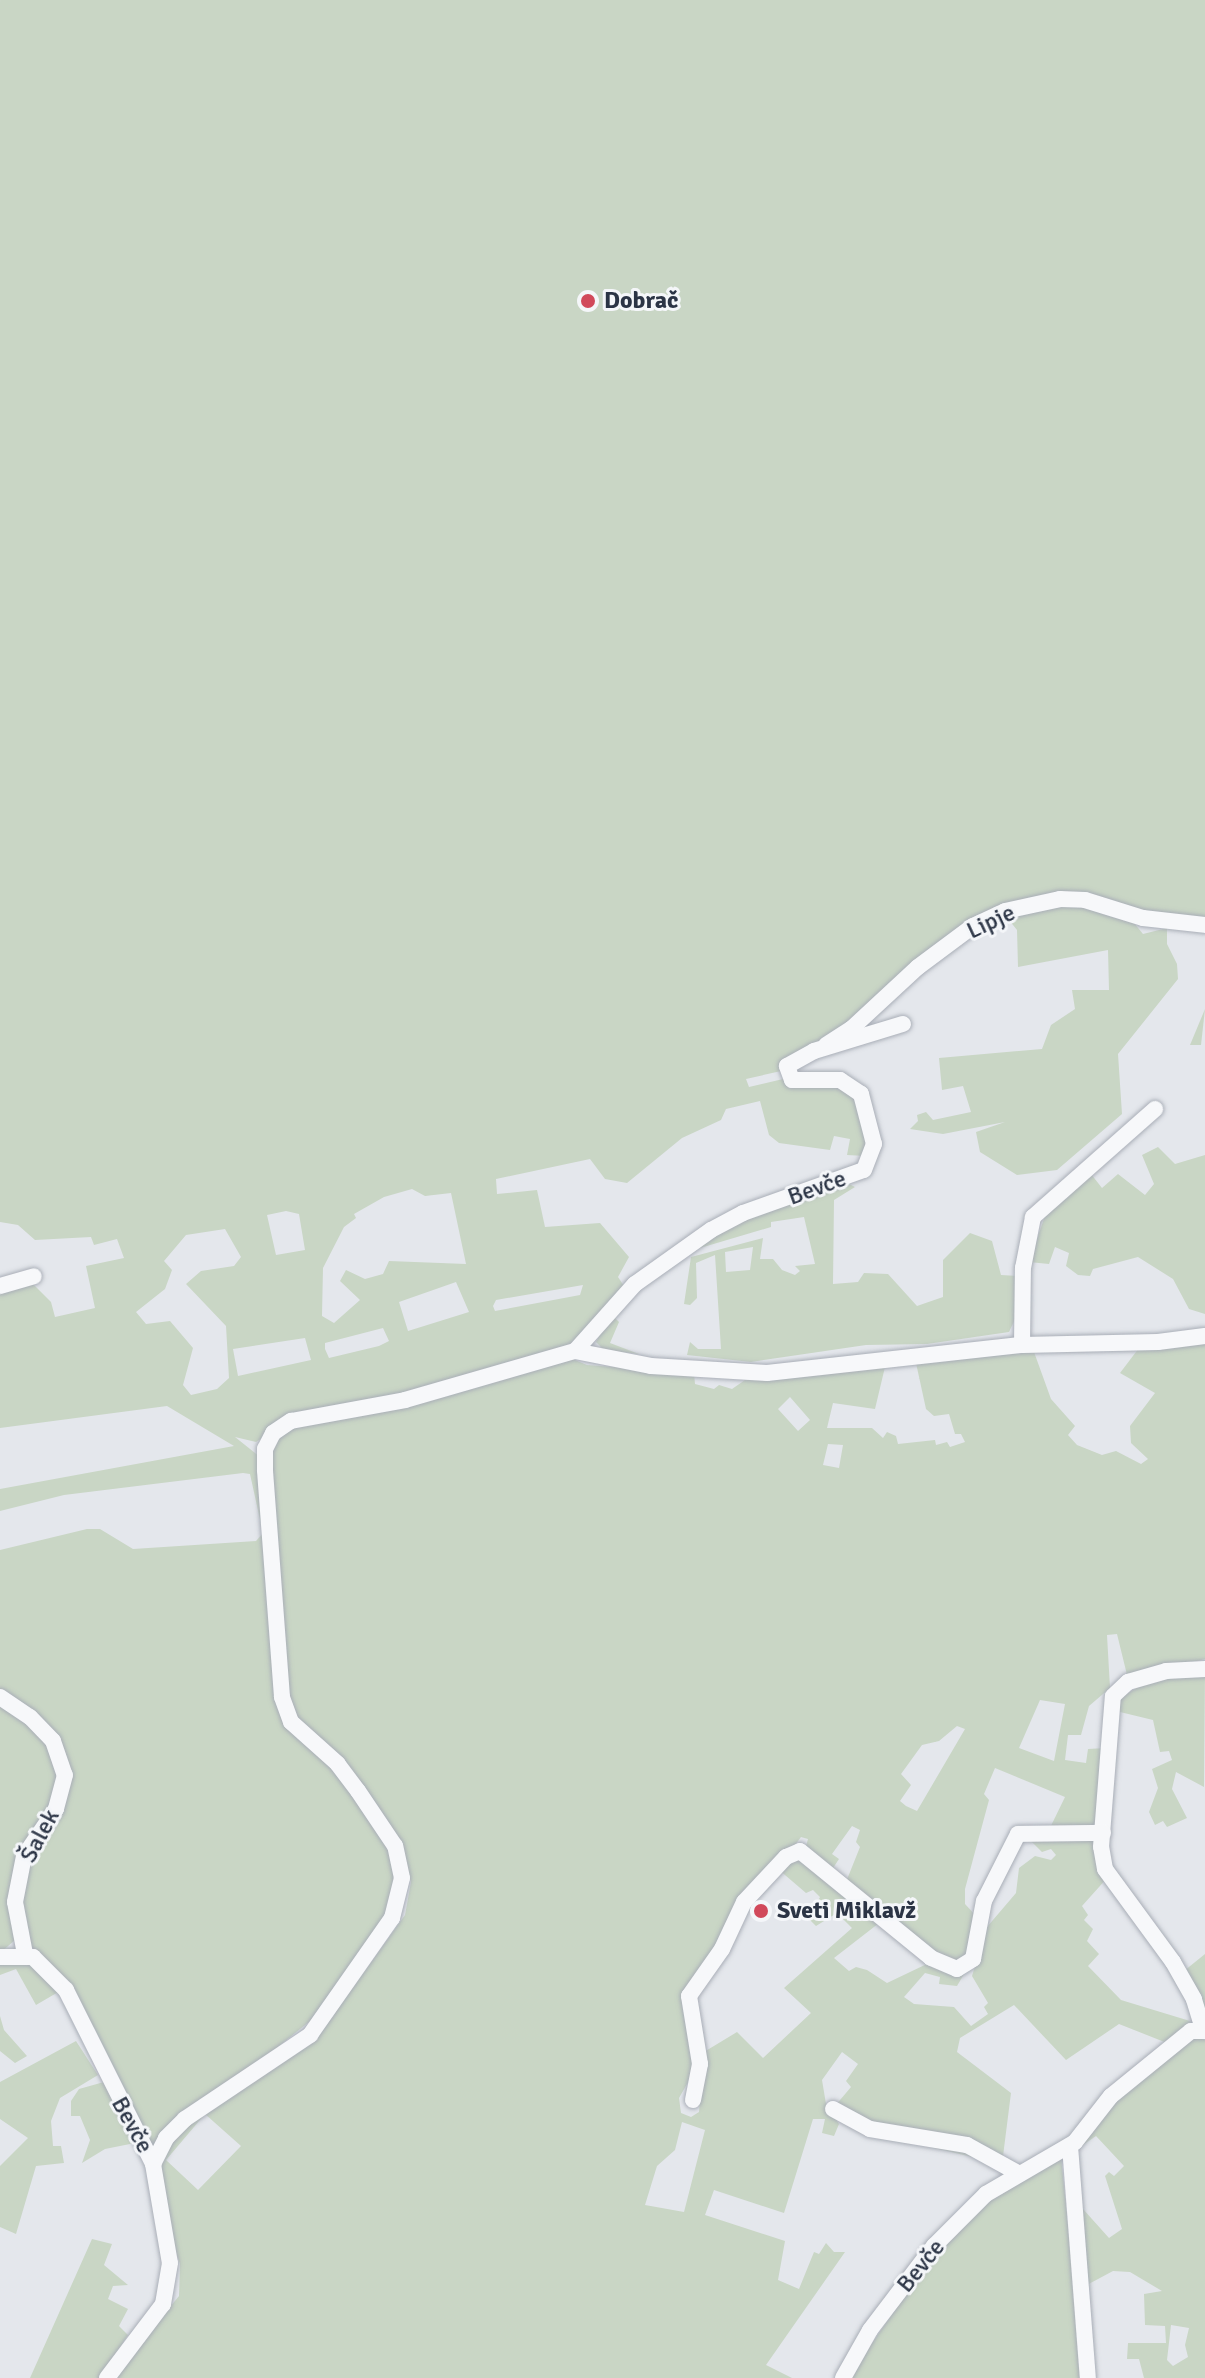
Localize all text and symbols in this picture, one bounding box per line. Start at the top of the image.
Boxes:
place label: Dobrač [604,287,678,315]
marker: Dobrač [579,292,597,310]
street label: Lipje [962,898,1020,946]
street label: Bevče [784,1164,850,1212]
street label: Šalek [14,1804,66,1868]
place label: Sveti Miklavž [777,1897,916,1925]
marker: Sveti Miklavž [752,1902,770,1920]
street label: Bevče [105,2092,159,2158]
street label: Bevče [891,2234,951,2298]

